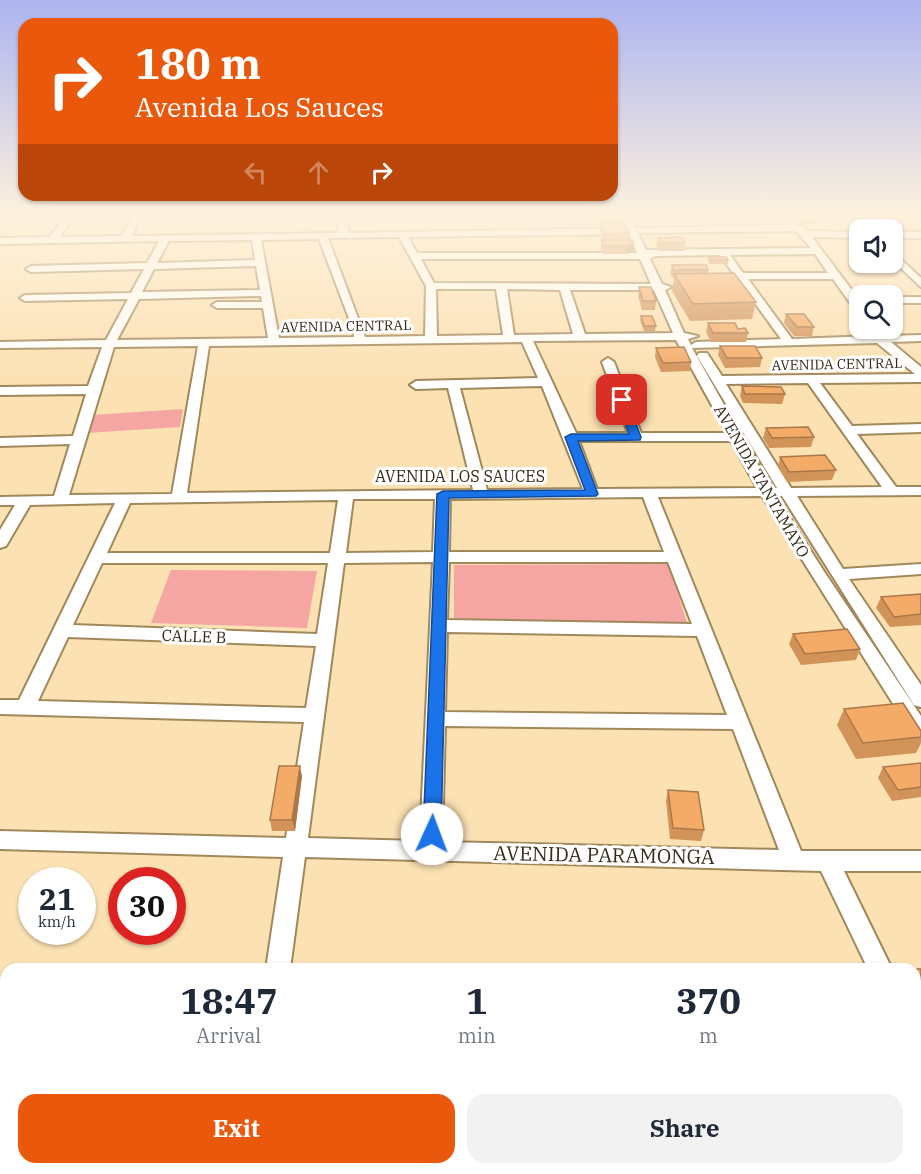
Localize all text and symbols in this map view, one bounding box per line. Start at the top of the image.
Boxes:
text: 180 m [135,36,261,91]
icon: right [36,42,114,120]
text: Avenida Los Sauces [135,89,384,124]
icon: left [239,156,272,189]
icon: ahead [302,156,335,189]
icon: right [365,156,398,189]
map controls [849,219,903,339]
button: sound [849,219,903,273]
button: search [849,285,903,339]
street label: AVENIDA CENTRAL [280,316,412,336]
street label: AVENIDA CENTRAL [771,354,903,374]
pin [596,374,647,425]
icon: arrive [605,383,638,416]
street label: AVENIDA TANTAMAYO [710,401,814,561]
street label: AVENIDA LOS SAUCES [375,466,545,486]
street label: CALLE B [161,625,227,647]
position arrow [400,802,464,866]
street label: AVENIDA PARAMONGA [493,839,715,870]
speed limit sign: 30 [108,867,186,945]
text: 21 [39,879,75,918]
text: km/h [38,912,76,931]
text: 18:47 [180,977,277,1024]
text: 1 [466,977,488,1024]
text: 370 [676,977,741,1024]
text: Arrival [196,1022,261,1049]
text: min [458,1022,496,1049]
text: m [699,1022,718,1049]
button: Exit [18,1094,455,1163]
button: Share [467,1094,903,1163]

